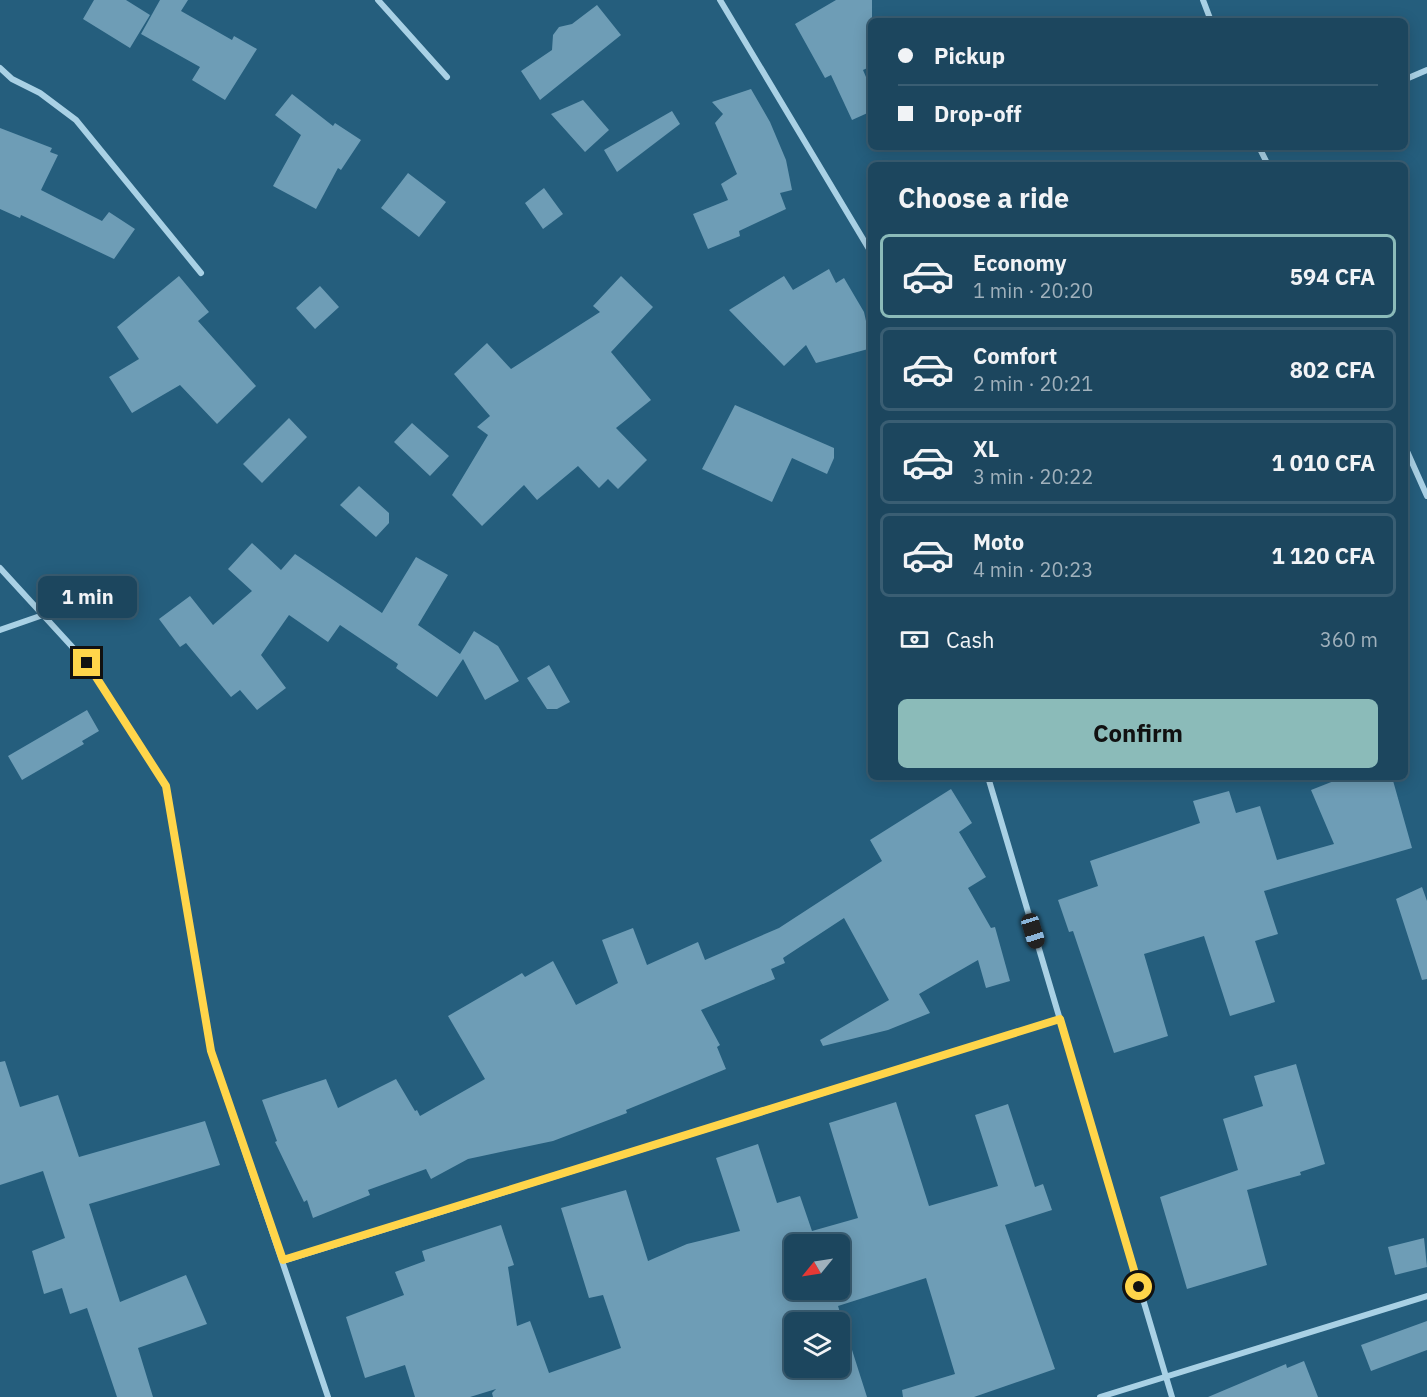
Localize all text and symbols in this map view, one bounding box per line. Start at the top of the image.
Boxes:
text: Pickup [934,41,1005,70]
text: Drop-off [934,99,1021,128]
text: Choose a ride [898,180,1069,215]
text: Economy [973,248,1067,277]
icon: car [901,249,955,303]
text: 594 CFA [1290,262,1375,291]
text: 1 min · 20:20 [973,277,1093,304]
text: Comfort [973,341,1057,370]
icon: car [901,342,955,396]
text: 802 CFA [1290,355,1375,384]
text: 2 min · 20:21 [973,370,1093,397]
text: XL [973,434,999,463]
icon: car [901,435,955,489]
text: 1 010 CFA [1271,448,1375,477]
text: 3 min · 20:22 [973,463,1093,490]
text: Moto [973,527,1024,556]
icon: car [901,528,955,582]
text: 1 120 CFA [1271,541,1375,570]
text: 4 min · 20:23 [973,556,1093,583]
callout: 1 min [38,576,136,618]
text: 1 min [61,583,114,610]
icon: cash [898,623,931,656]
text: Cash [946,625,995,654]
text: 360 m [1320,626,1378,653]
route end [73,649,100,676]
button: Confirm [898,699,1378,768]
car [1019,911,1047,951]
north arrow [784,1234,850,1300]
map controls [784,1234,850,1378]
route start [1125,1273,1152,1300]
button: layers [784,1312,850,1378]

